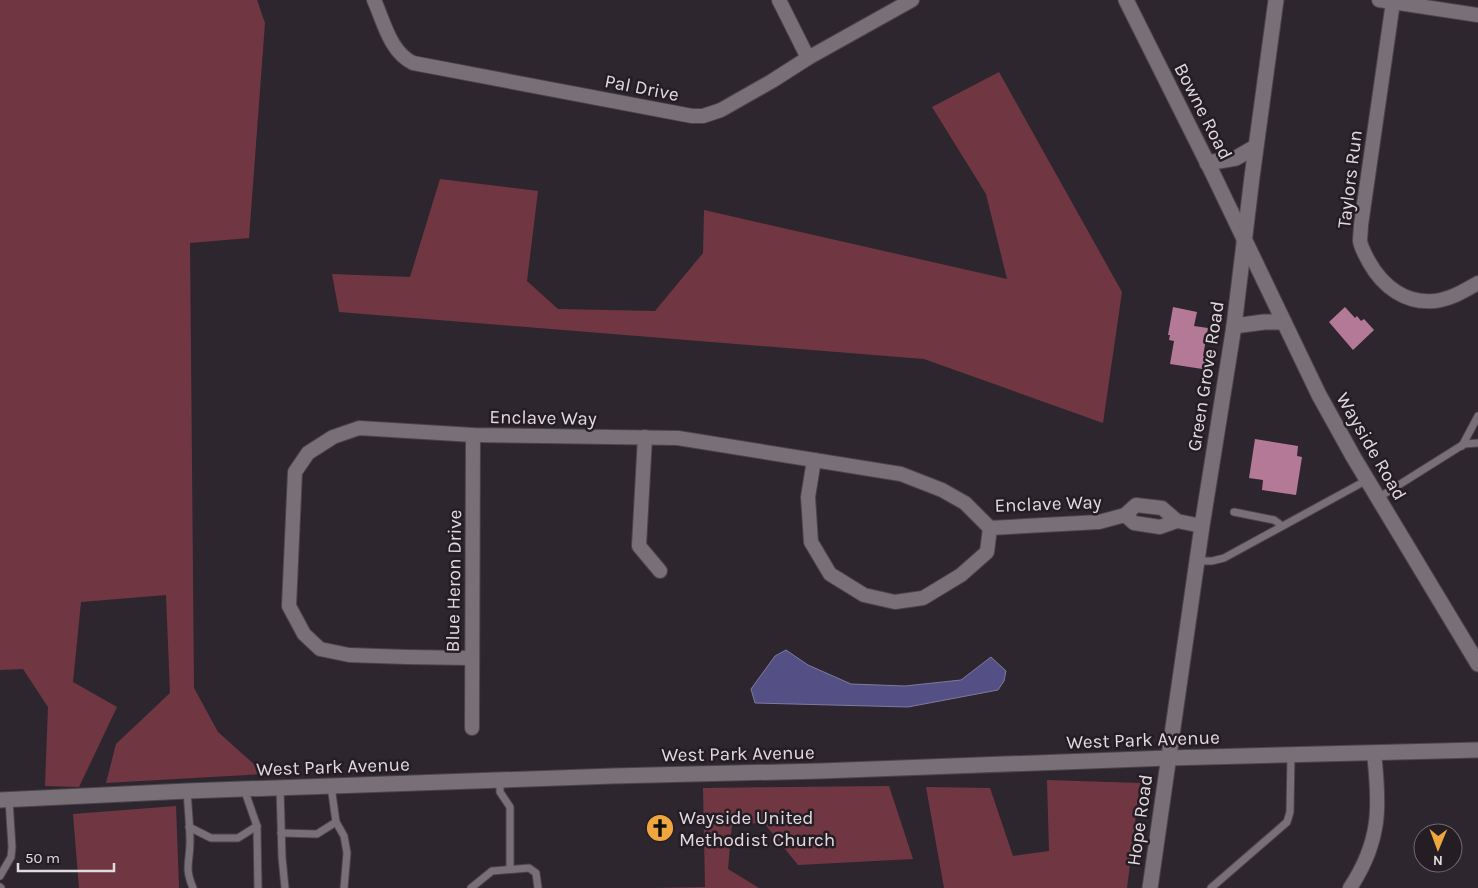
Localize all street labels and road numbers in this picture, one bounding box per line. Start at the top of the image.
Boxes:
street label: Bowne Road [1169,59,1237,163]
street label: Pal Drive [603,70,681,106]
street label: Taylors Run [1333,129,1367,230]
street label: Green Grove Road [1183,300,1229,453]
street label: Wayside Road [1331,389,1411,504]
street label: Enclave Way [489,406,597,430]
street label: Enclave Way [994,491,1102,517]
street label: Blue Heron Drive [442,509,466,653]
street label: West Park Avenue [1066,726,1220,754]
street label: West Park Avenue [661,742,815,766]
street label: West Park Avenue [256,753,410,781]
street label: Hope Road [1123,773,1157,867]

